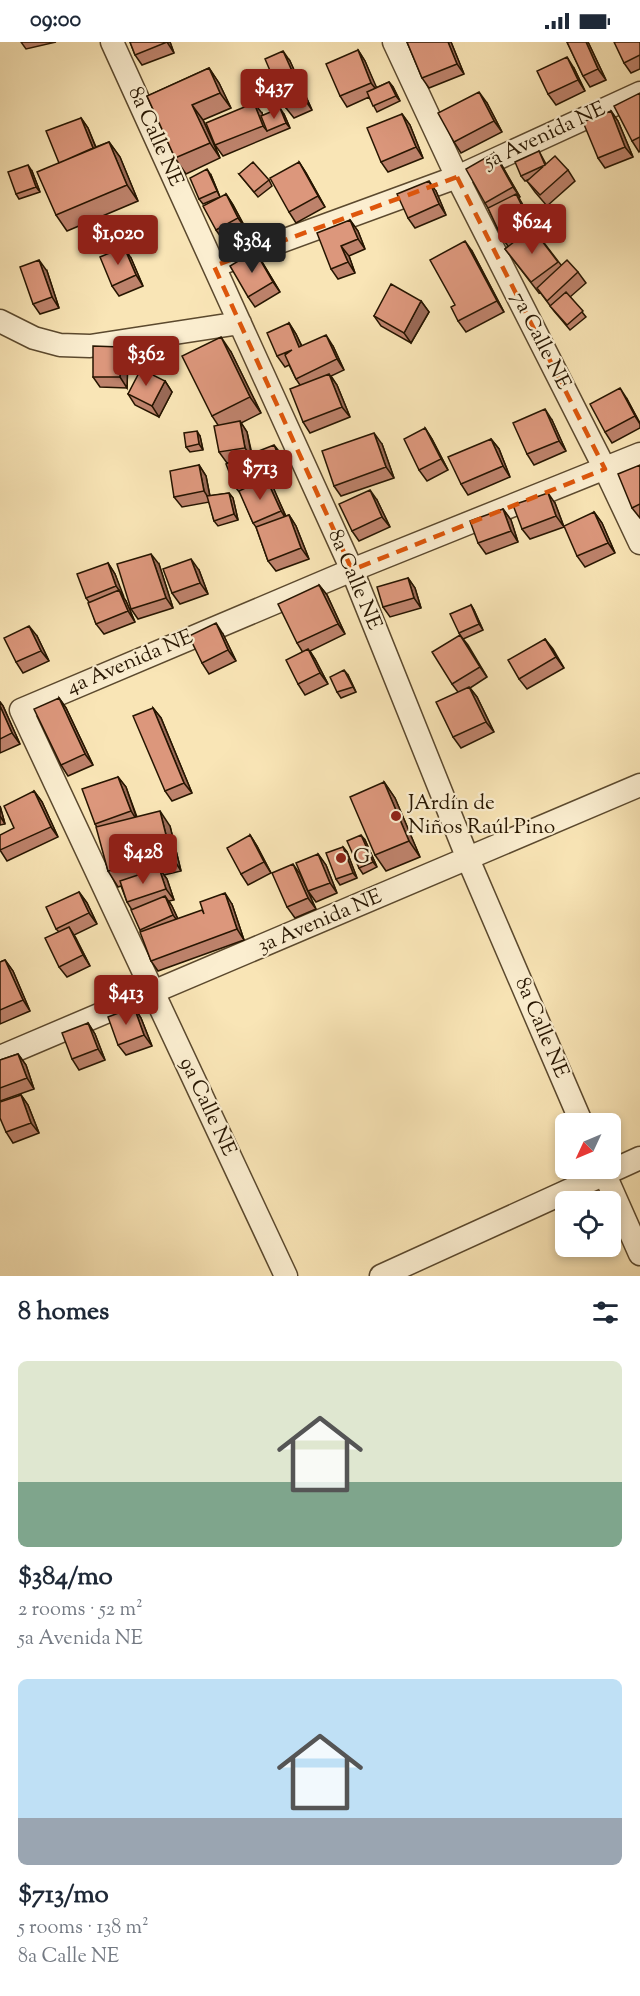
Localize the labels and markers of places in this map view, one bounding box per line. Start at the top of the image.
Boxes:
pin: $437 [238,69,310,120]
pin: $624 [496,204,568,255]
pin: $1,020 [69,215,167,266]
pin: $384 [216,223,288,274]
pin: $362 [110,336,182,387]
pin: $713 [224,450,296,501]
place label: JArdín de Niños Raúl Pino [407,789,555,843]
marker: JArdín de Niños Raúl Pino [389,809,403,823]
pin: $428 [107,834,179,885]
place label: G [353,843,370,873]
marker: G [334,851,348,865]
pin: $413 [90,975,162,1026]

